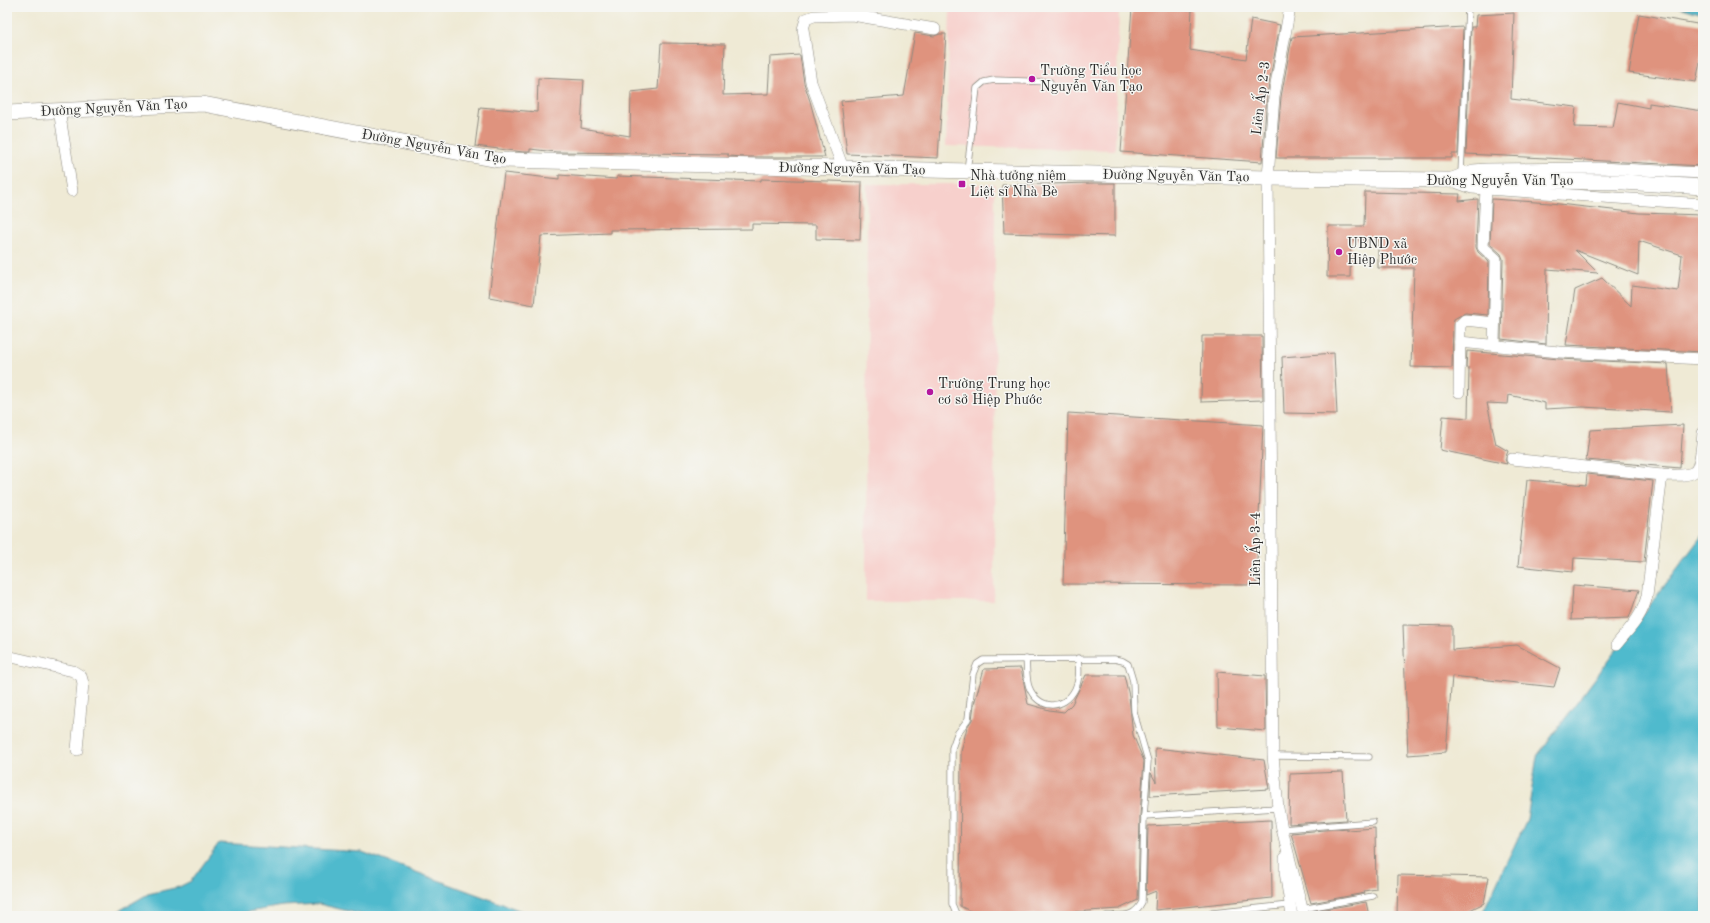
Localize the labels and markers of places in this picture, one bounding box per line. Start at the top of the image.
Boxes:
place label: Trường Tiểu học Nguyễn Văn Tạo [1040,62,1143,94]
marker: Trường Tiểu học Nguyễn Văn Tạo [1027,74,1037,84]
place label: Nhà tưởng niệm Liệt sĩ Nhà Bè [970,169,1067,199]
marker: Nhà tưởng niệm Liệt sĩ Nhà Bè [957,179,967,189]
place label: UBND xã Hiệp Phước [1347,237,1417,267]
marker: UBND xã Hiệp Phước [1334,247,1344,257]
place label: Trường Trung học cơ sở Hiệp Phước [938,377,1050,407]
marker: Trường Trung học cơ sở Hiệp Phước [925,387,935,397]

